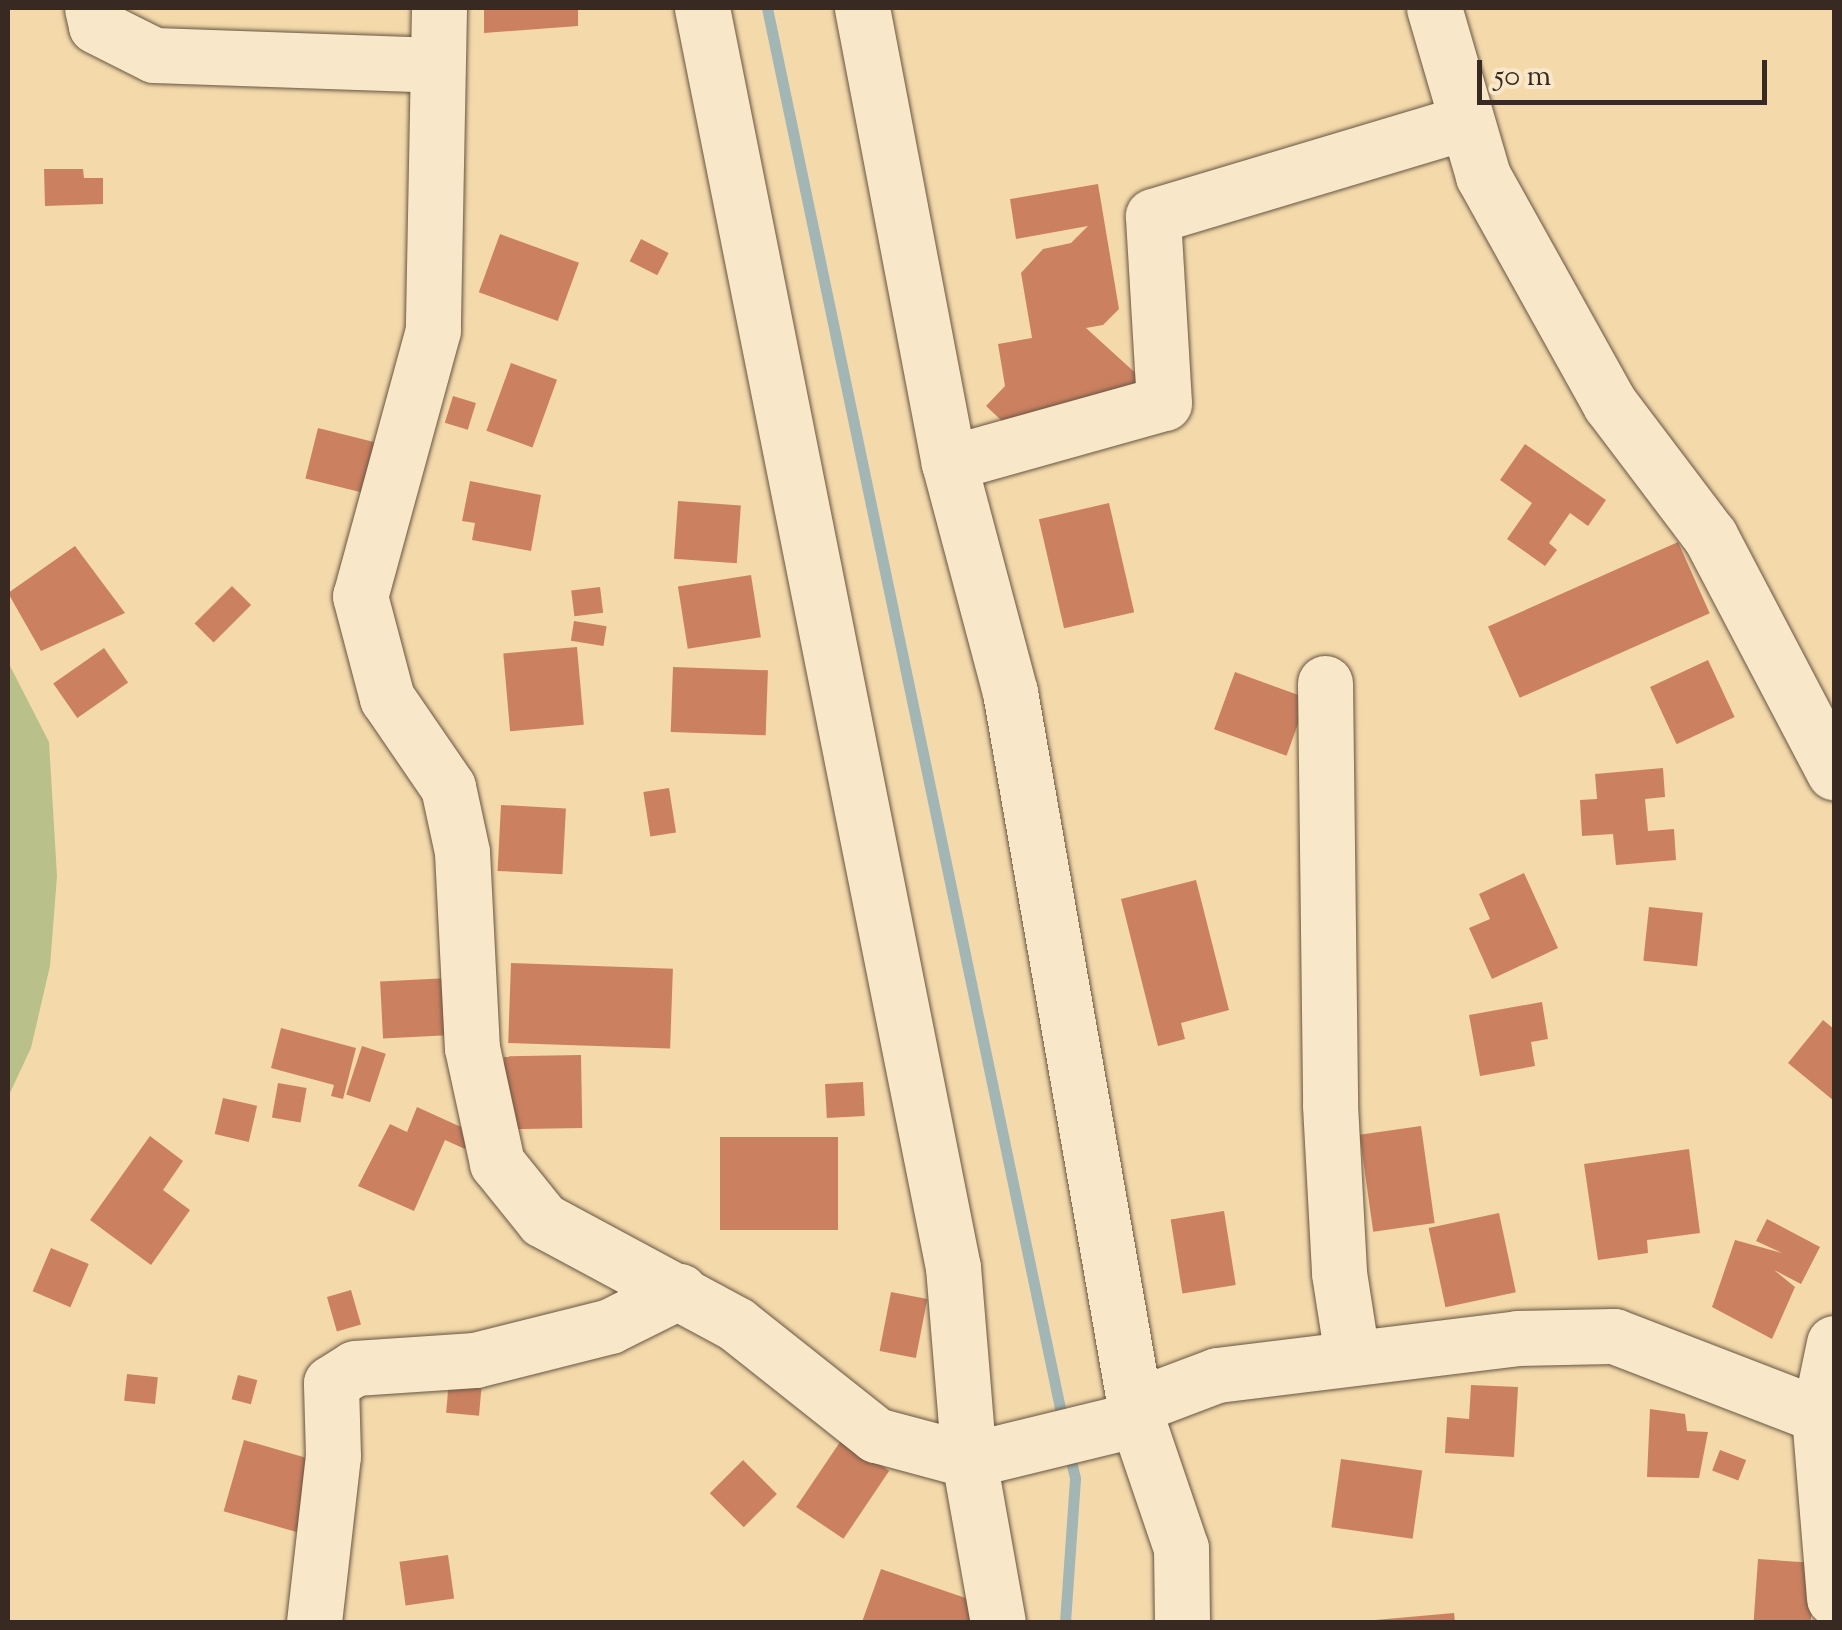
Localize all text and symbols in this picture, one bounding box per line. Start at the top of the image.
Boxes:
scale bar [1482,40,1772,102]
text: 50 m [1494,56,1551,99]

